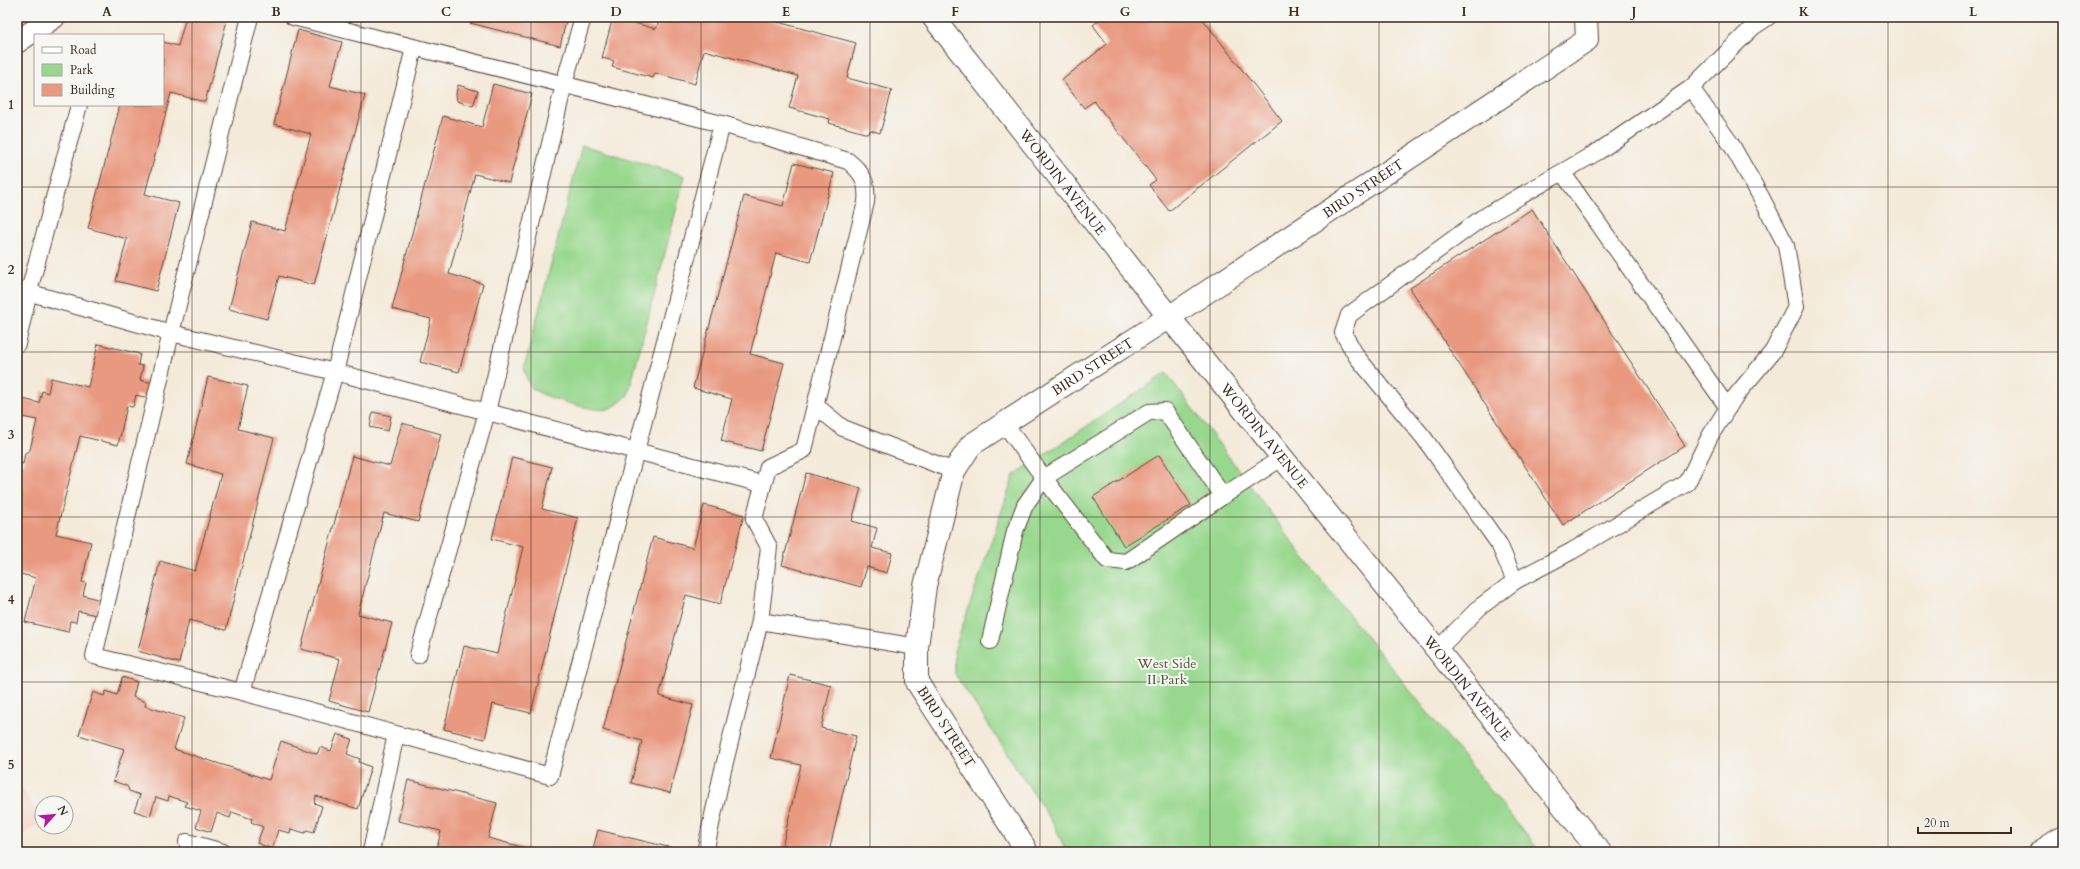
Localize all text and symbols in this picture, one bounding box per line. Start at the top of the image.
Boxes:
text: A [102,3,112,21]
text: B [271,3,281,21]
text: C [441,3,451,21]
text: D [610,3,622,21]
text: E [782,3,790,21]
text: F [951,3,959,21]
text: G [1120,3,1131,21]
text: H [1288,3,1300,21]
text: I [1461,3,1467,21]
text: J [1630,3,1637,21]
text: K [1799,3,1810,21]
text: L [1969,3,1978,21]
legend [34,34,164,106]
text: Road [70,42,97,58]
text: Park [70,62,94,78]
text: Building [70,82,115,98]
text: 1 [8,96,14,114]
street label: WORDIN AVENUE [1015,124,1111,239]
street label: BIRD STREET [1319,155,1407,222]
text: 2 [8,261,15,279]
street label: BIRD STREET [1048,333,1137,400]
street label: WORDIN AVENUE [1216,378,1313,492]
text: 3 [8,426,15,444]
text: 4 [8,591,15,609]
street label: WORDIN AVENUE [1419,631,1516,745]
park label: West Side II Park [1136,654,1197,689]
street label: BIRD STREET [913,683,979,771]
text: 5 [8,756,14,774]
north arrow [34,795,74,835]
text: N [54,803,72,819]
scale bar [1918,809,2011,835]
text: 20 m [1924,815,1951,831]

